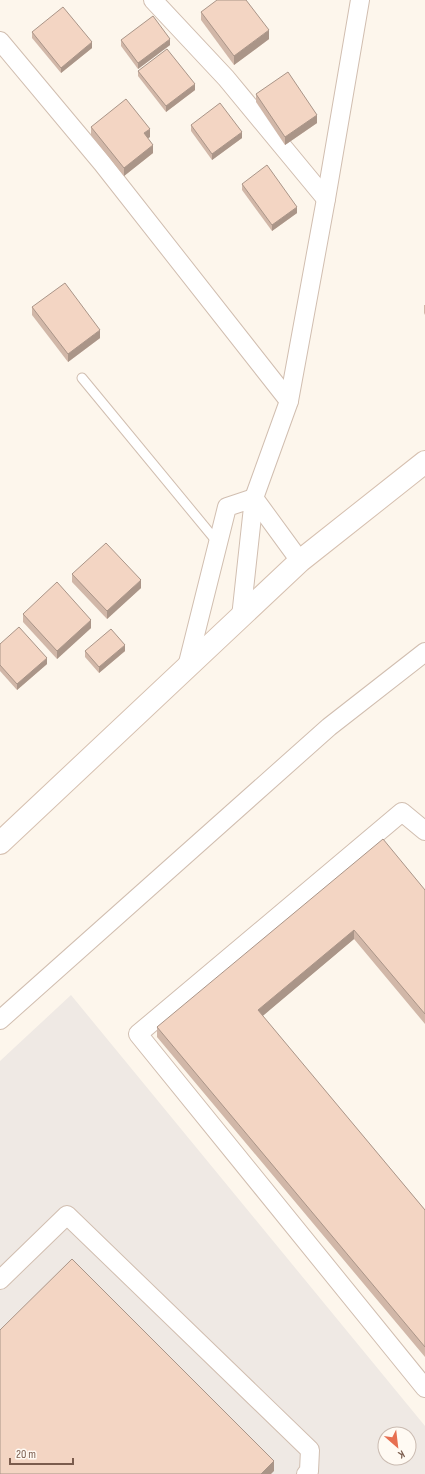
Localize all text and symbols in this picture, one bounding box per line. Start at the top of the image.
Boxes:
north arrow [377,1426,417,1466]
scale bar [10,1440,73,1466]
text: 20 m [16,1447,36,1462]
text: K [396,1447,407,1462]

